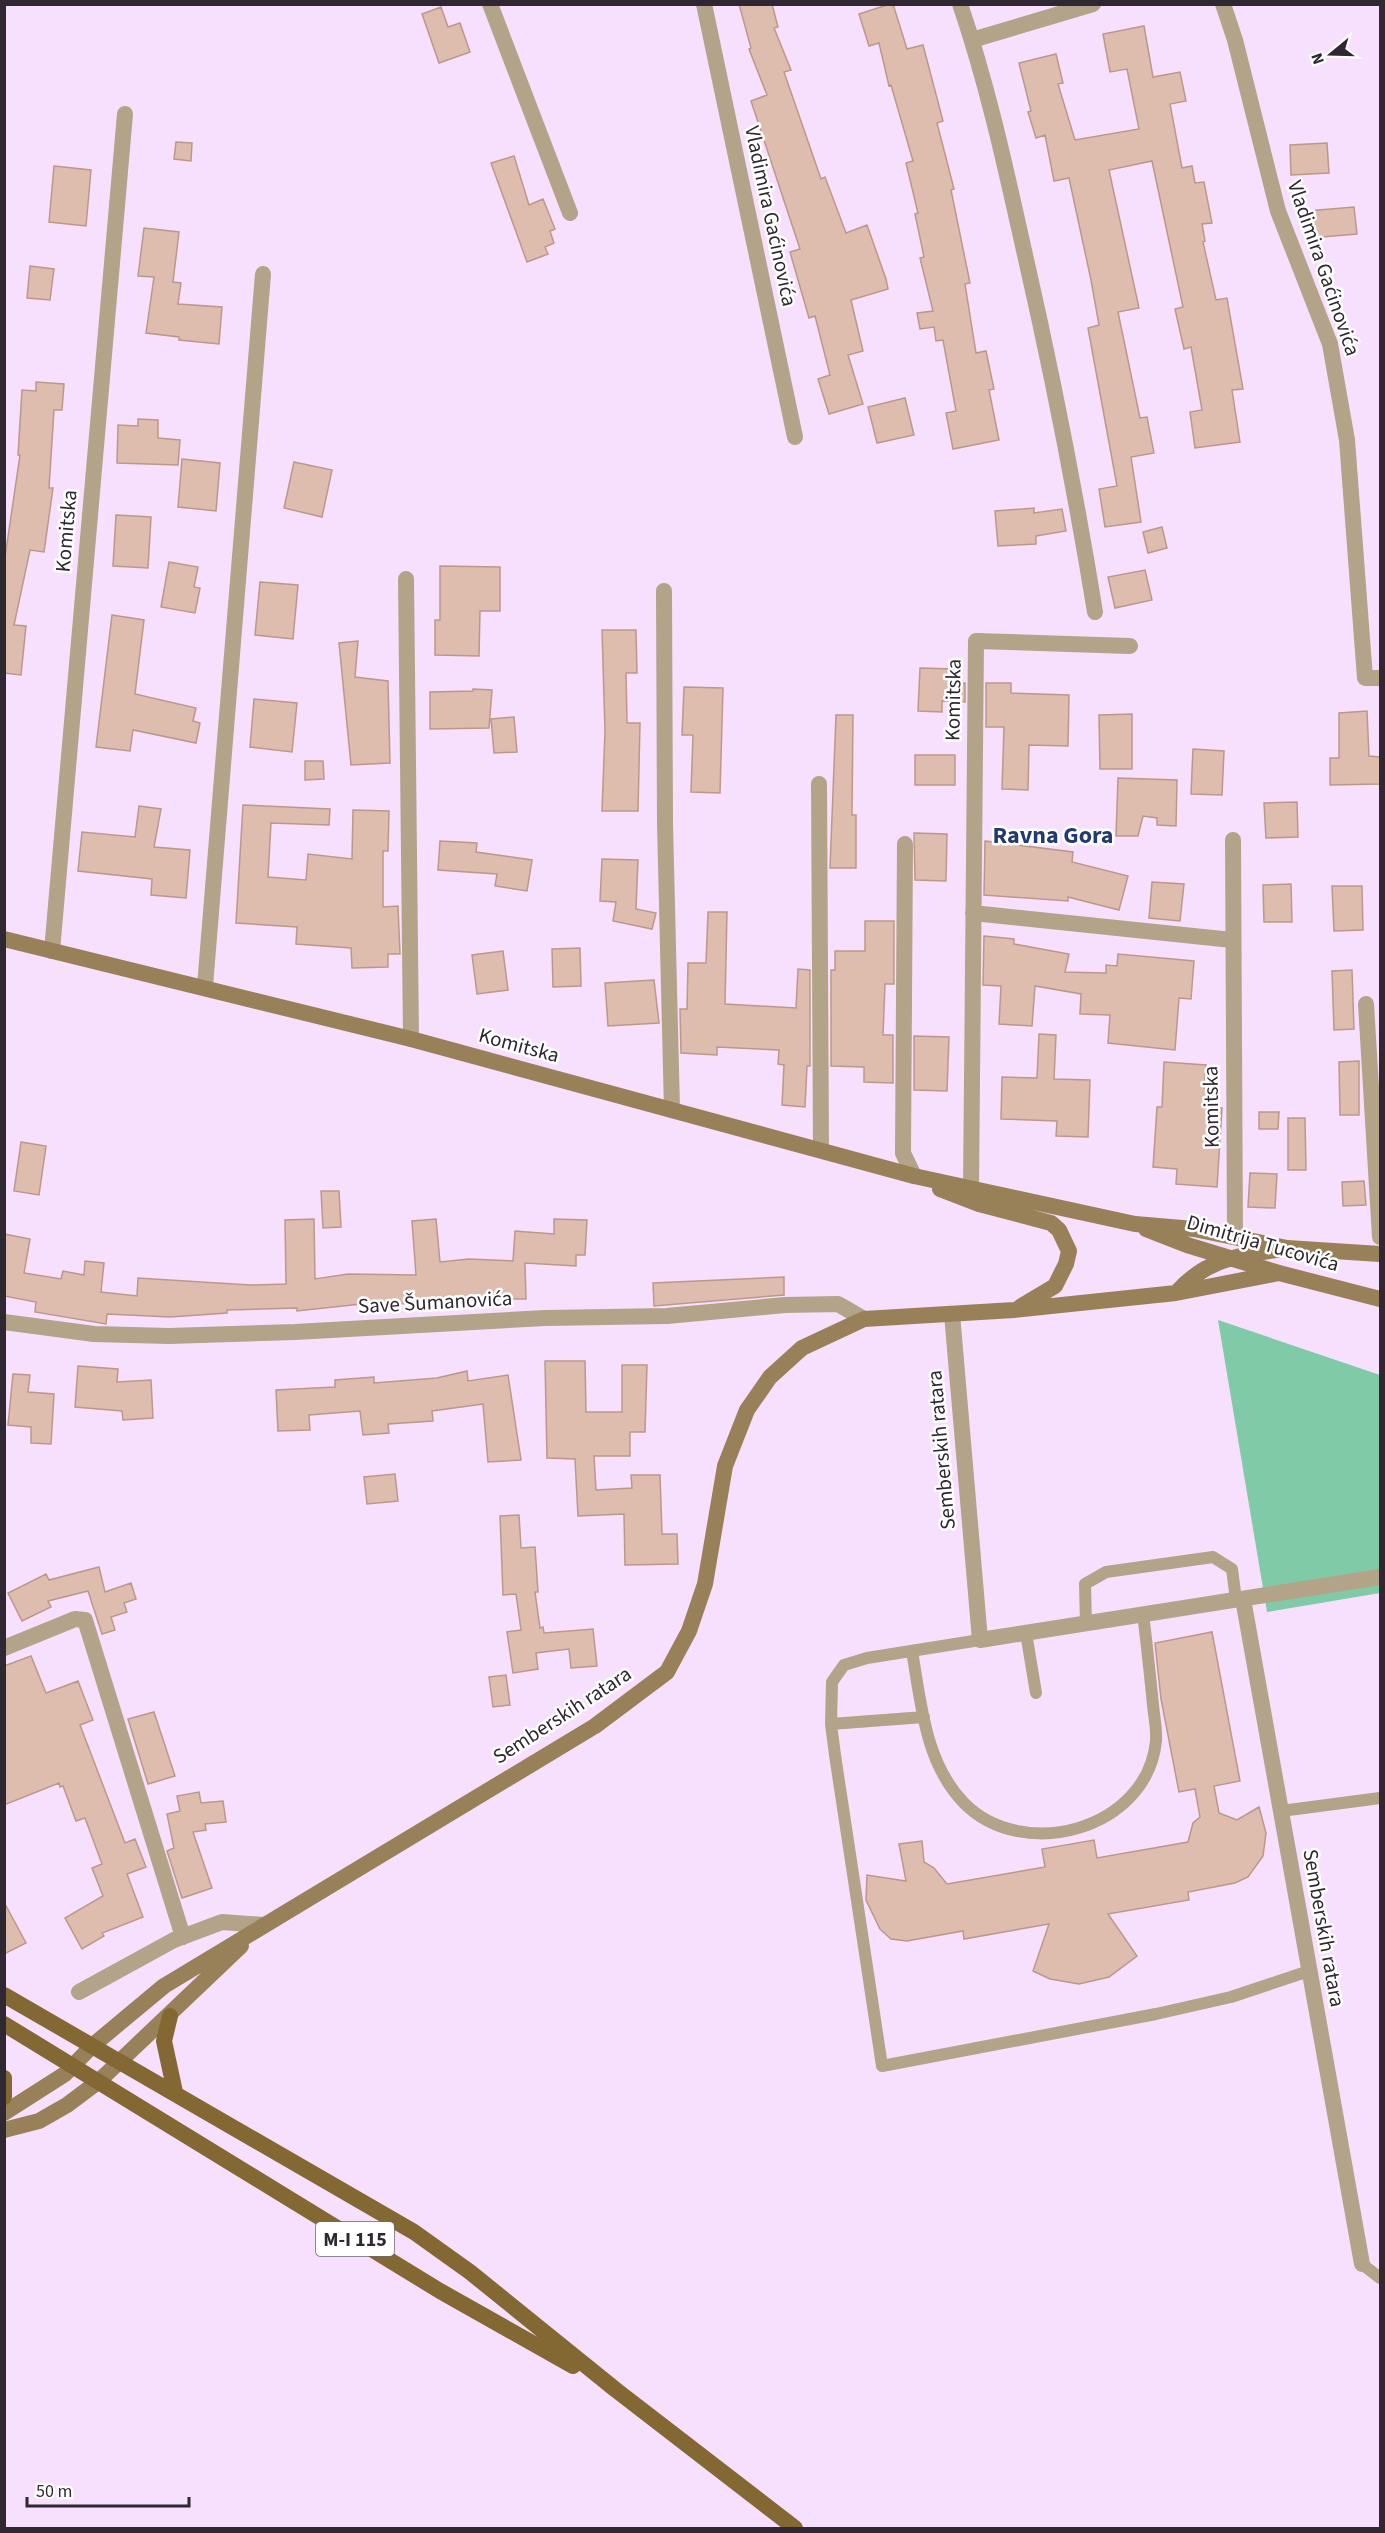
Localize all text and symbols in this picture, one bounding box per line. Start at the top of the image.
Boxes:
north arrow [1301,24,1361,84]
text: N [1306,50,1330,67]
street label: Vladimira Gaćinovića [737,123,805,309]
street label: Vladimira Gaćinovića [1280,176,1368,360]
street label: Komitska [47,489,85,573]
street label: Komitska [937,659,969,741]
district label: Ravna Gora [992,818,1114,853]
street label: Komitska [475,1020,563,1070]
street label: Komitska [1195,1066,1227,1148]
street label: Dimitrija Tucovića [1183,1207,1343,1279]
street label: Save Šumanovića [357,1283,513,1321]
street label: Semberskih ratara [919,1369,963,1531]
street label: Semberskih ratara [487,1659,637,1771]
street label: Semberskih ratara [1295,1847,1353,2009]
road number: M-I 115 [316,2222,394,2256]
scale bar [27,2470,189,2508]
text: 50 m [36,2479,72,2504]

